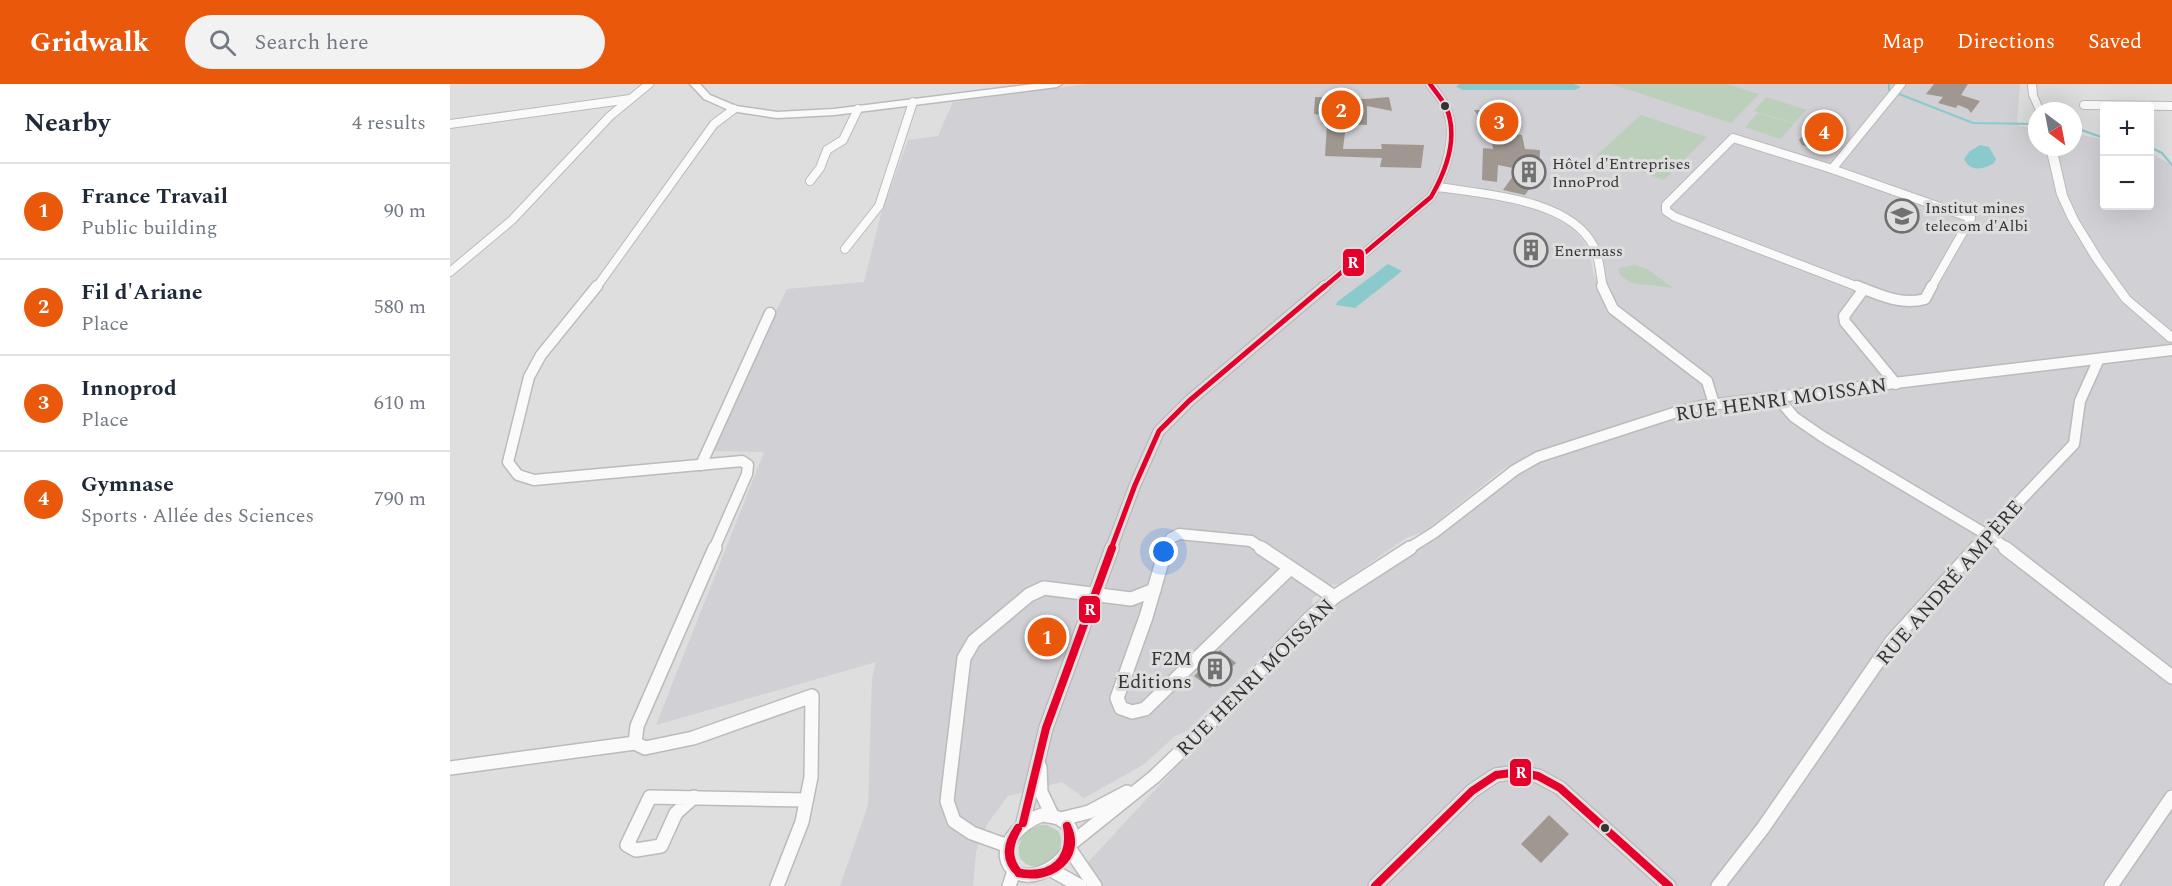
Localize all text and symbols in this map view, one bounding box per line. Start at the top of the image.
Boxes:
search box [185,15,605,69]
text: Gridwalk [30,21,149,64]
icon: search [206,26,239,59]
text: Search here [254,26,369,59]
text: Map [1882,26,1924,58]
text: Directions [1957,26,2055,58]
text: Saved [2088,26,2142,58]
pin: 2 [1322,87,1360,132]
pin: 3 [1480,99,1518,144]
unlabelled marker [1439,100,1451,112]
north arrow [2028,102,2082,156]
map controls [2100,102,2154,210]
button: + [2100,102,2154,156]
text: Nearby [24,103,110,143]
text: 4 results [352,108,426,138]
pin: 4 [1804,110,1844,154]
place label: Hôtel d'Entreprises InnoProd [1552,152,1690,194]
building icon: Hôtel d'Entreprises InnoProd [1511,154,1547,190]
button: − [2100,156,2154,210]
text: France Travail [81,180,228,213]
text: 1 [38,196,49,226]
text: 90 m [384,196,426,226]
place label: Institut mines telecom d'Albi [1925,196,2028,238]
school or university icon: Institut mines telecom d'Albi [1884,198,1920,234]
text: Public building [81,213,217,243]
building icon: Enermass [1513,232,1549,268]
place label: Enermass [1554,239,1623,263]
line badge: R [1342,248,1365,277]
text: R [1347,251,1359,275]
text: Fil d'Ariane [81,276,203,309]
text: 2 [38,292,49,322]
text: 580 m [374,292,426,322]
text: Place [81,309,129,339]
street label: RUE HENRI MOISSAN [1674,370,1889,430]
text: Innoprod [81,372,177,405]
text: 3 [38,388,49,418]
text: 610 m [374,388,426,418]
text: Place [81,405,129,435]
text: Gymnase [81,468,174,501]
text: 4 [38,484,49,514]
text: 790 m [374,484,426,514]
street label: RUE ANDRÉ AMPÈRE [1869,493,2030,672]
text: Sports · Allée des Sciences [81,501,314,531]
your location [1149,537,1178,566]
street label: RUE HENRI MOISSAN [1170,592,1342,764]
line badge: R [1078,595,1101,624]
text: R [1084,598,1096,622]
pin: 1 [1028,614,1066,660]
place label: F2M Editions [1117,644,1192,697]
building icon: F2M Editions [1197,651,1233,687]
line badge: R [1509,758,1532,787]
text: R [1515,761,1527,785]
unlabelled marker [1599,822,1611,834]

